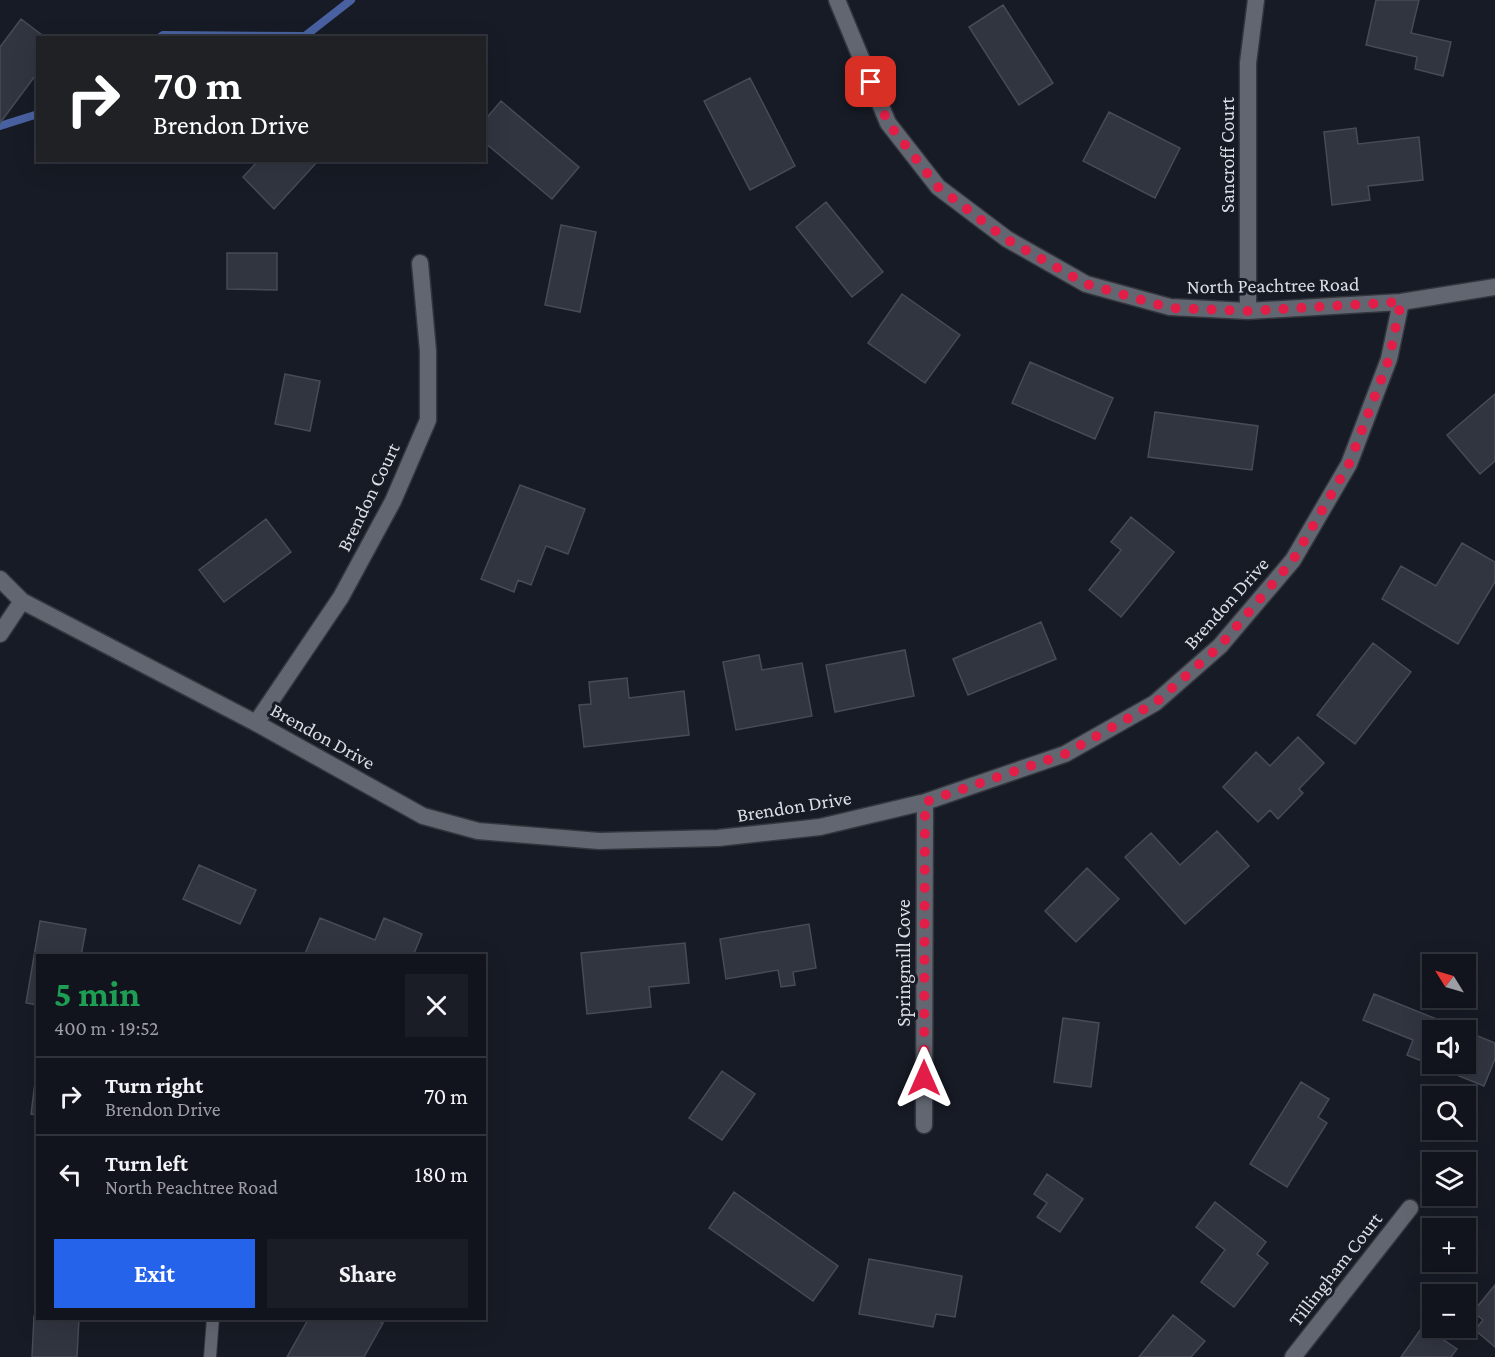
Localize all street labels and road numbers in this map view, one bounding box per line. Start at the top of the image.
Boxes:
street label: Sancroff Court [1216,97,1238,213]
street label: North Peachtree Road [1186,272,1360,298]
street label: Brendon Court [332,439,404,555]
street label: Brendon Drive [1179,553,1273,653]
street label: Brendon Drive [267,698,379,774]
street label: Brendon Drive [735,786,853,826]
street label: Springmill Cove [892,899,915,1027]
street label: Tillingham Court [1284,1208,1387,1331]

